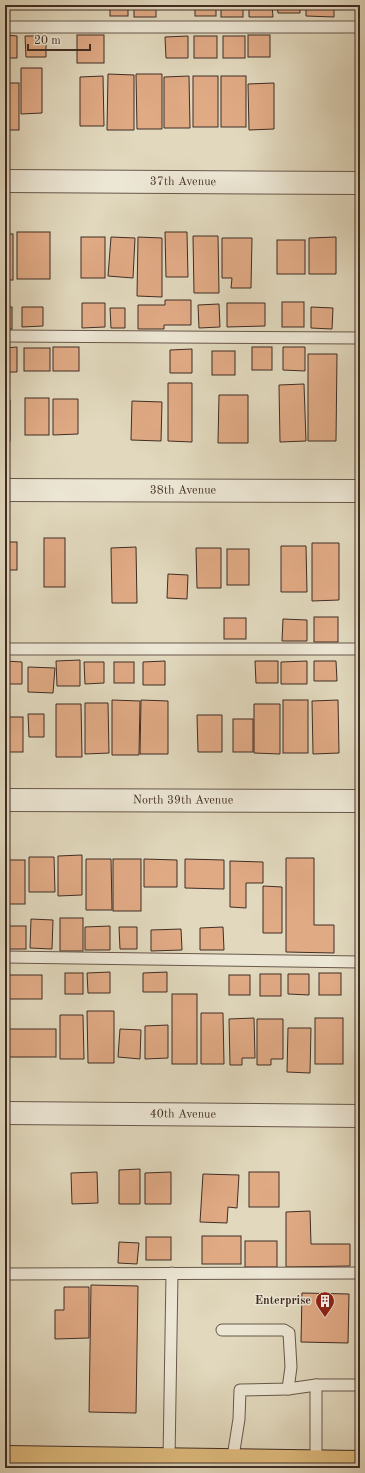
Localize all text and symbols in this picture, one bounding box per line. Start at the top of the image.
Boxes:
scale bar [28,26,90,52]
text: 20 m [34,35,61,47]
street label: 37th Avenue [150,176,217,188]
street label: 38th Avenue [150,484,217,497]
street label: North 39th Avenue [133,794,234,807]
street label: 40th Avenue [150,1108,217,1121]
building icon: Enterprise [314,1290,336,1318]
place label: Enterprise [255,1295,311,1307]

